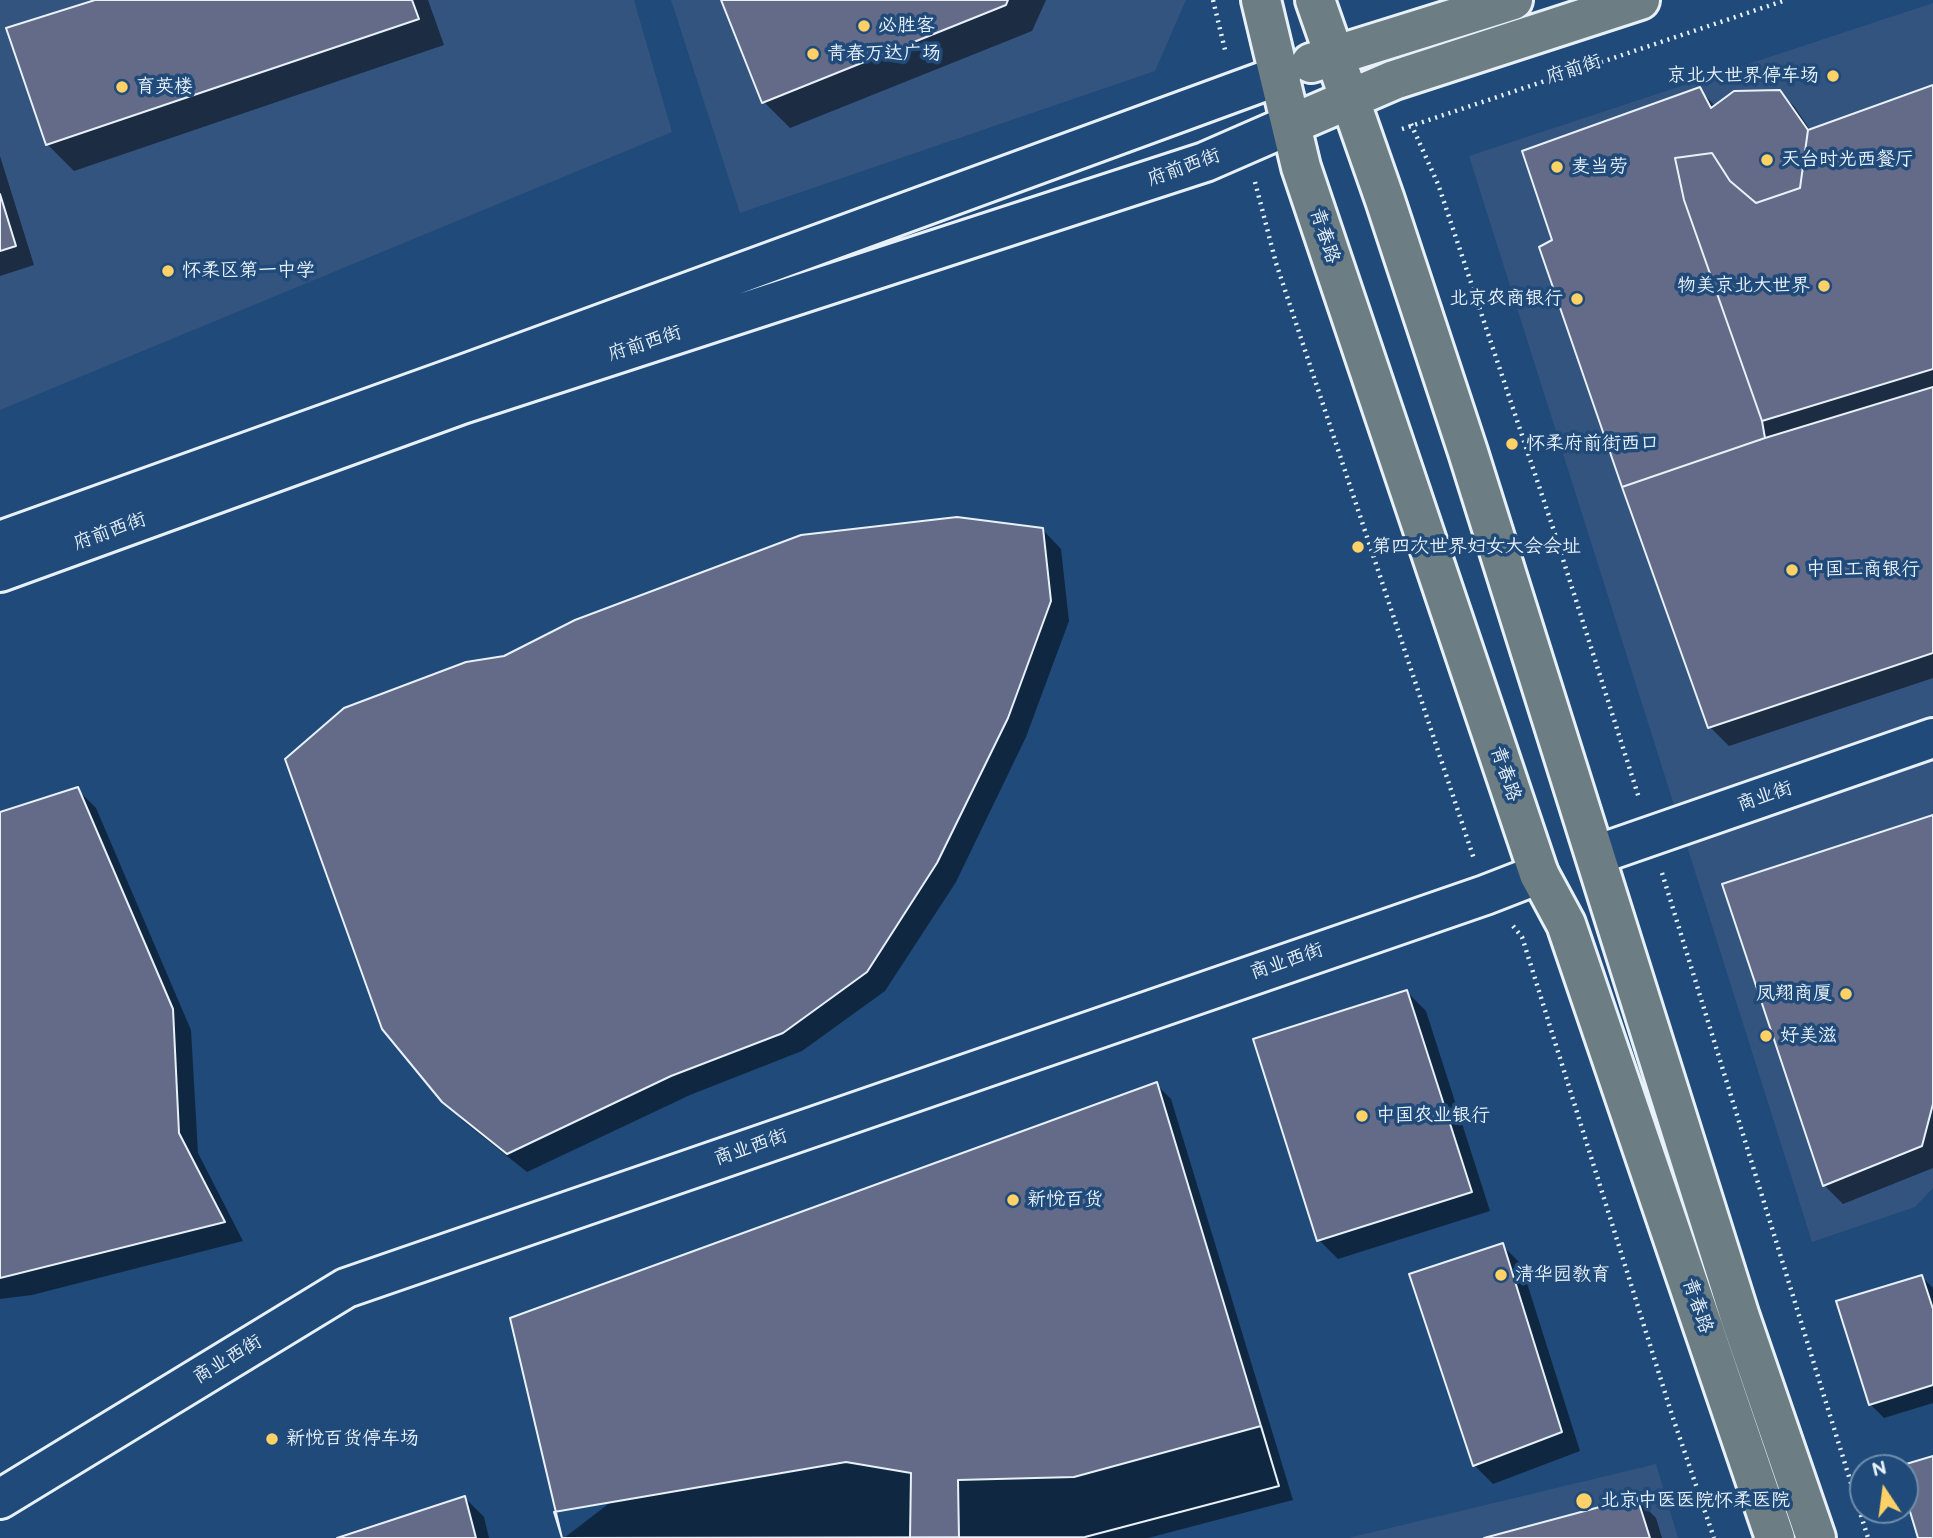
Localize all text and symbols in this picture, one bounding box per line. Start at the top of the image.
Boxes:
place label: 必胜客 [878,15,935,37]
marker: 必胜客 [856,18,872,34]
place label: 青春万达广场 [827,43,941,65]
marker: 青春万达广场 [805,46,821,62]
street label: 府前街 [1543,50,1605,90]
place label: 京北大世界停车场 [1667,65,1819,87]
marker: 京北大世界停车场 [1825,68,1841,84]
place label: 育英楼 [136,76,193,98]
marker: 育英楼 [114,79,130,95]
street label: 府前西街 [1144,144,1224,192]
place label: 天台时光西餐厅 [1781,149,1914,171]
marker: 天台时光西餐厅 [1759,152,1775,168]
place label: 麦当劳 [1571,156,1628,178]
marker: 麦当劳 [1549,159,1565,175]
street label: 青春路 [1304,205,1344,267]
place label: 怀柔区第一中学 [182,260,315,282]
marker: 怀柔区第一中学 [160,263,176,279]
place label: 物美京北大世界 [1677,275,1810,297]
marker: 物美京北大世界 [1816,278,1832,294]
place label: 北京农商银行 [1449,288,1563,310]
marker: 北京农商银行 [1569,291,1585,307]
street label: 府前西街 [605,321,685,367]
place label: 怀柔府前街西口 [1526,433,1659,455]
marker: 怀柔府前街西口 [1504,436,1520,452]
street label: 府前西街 [70,508,150,556]
place label: 第四次世界妇女大会会址 [1372,536,1581,558]
marker: 第四次世界妇女大会会址 [1350,539,1366,555]
place label: 中国工商银行 [1806,559,1920,581]
marker: 中国工商银行 [1784,562,1800,578]
street label: 青春路 [1485,743,1525,805]
street label: 商业街 [1734,777,1796,817]
street label: 商业西街 [1247,939,1327,985]
place label: 凤翔商厦 [1756,983,1832,1005]
marker: 凤翔商厦 [1838,986,1854,1002]
place label: 好美滋 [1780,1025,1837,1047]
marker: 好美滋 [1758,1028,1774,1044]
place label: 中国农业银行 [1376,1105,1490,1127]
marker: 中国农业银行 [1354,1108,1370,1124]
street label: 商业西街 [711,1125,791,1171]
place label: 新悦百货 [1027,1189,1103,1211]
marker: 新悦百货 [1005,1192,1021,1208]
place label: 清华园教育 [1515,1264,1610,1286]
marker: 清华园教育 [1493,1267,1509,1283]
street label: 青春路 [1677,1275,1717,1337]
street label: 商业西街 [190,1331,266,1389]
place label: 新悦百货停车场 [286,1428,419,1450]
marker: 新悦百货停车场 [264,1431,280,1447]
north arrow [1849,1454,1919,1524]
text: N [1870,1457,1889,1483]
place label: 北京中医医院怀柔医院 [1600,1490,1790,1512]
marker: 北京中医医院怀柔医院 [1574,1491,1594,1511]

